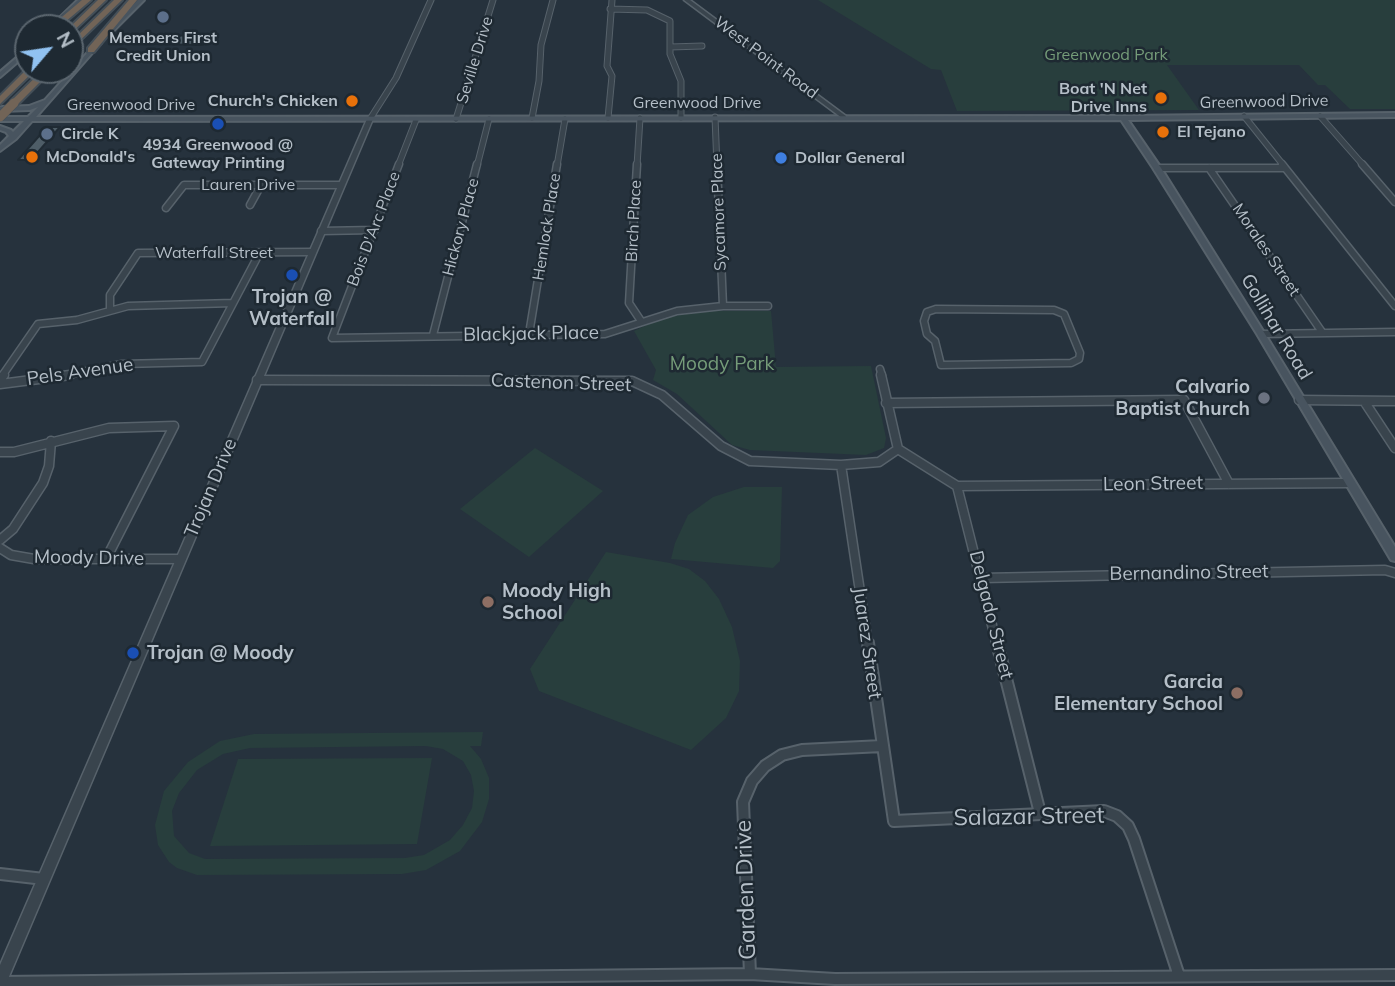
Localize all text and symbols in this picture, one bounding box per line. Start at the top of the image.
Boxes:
marker: Members First Credit Union [155,9,171,25]
street label: West Point Road [710,13,822,103]
north arrow [14,14,84,84]
street label: Seville Drive [453,14,497,106]
text: N [52,28,80,52]
place label: Members First Credit Union [109,28,217,66]
park label: Greenwood Park [1044,45,1168,65]
place label: Boat 'N Net Drive Inns [1059,79,1147,117]
marker: Boat 'N Net Drive Inns [1153,90,1169,106]
place label: Church's Chicken [208,91,338,111]
street label: Greenwood Drive [1200,91,1328,113]
marker: Church's Chicken [344,93,360,109]
street label: Greenwood Drive [633,93,761,113]
street label: Greenwood Drive [67,95,195,115]
marker: 4934 Greenwood @ Gateway Printing [210,116,226,132]
place label: El Tejano [1177,122,1246,142]
place label: Circle K [61,124,118,144]
marker: El Tejano [1155,124,1171,140]
marker: Circle K [39,126,55,142]
place label: 4934 Greenwood @ Gateway Printing [143,135,293,173]
place label: McDonald's [46,147,135,167]
place label: Dollar General [795,148,905,168]
marker: McDonald's [24,149,40,165]
marker: Dollar General [773,150,789,166]
street label: Sycamore Place [707,153,731,271]
street label: Bois D'Arc Place [343,169,405,289]
street label: Hemlock Place [529,172,565,282]
street label: Lauren Drive [201,175,295,195]
street label: Hickory Place [439,176,483,278]
street label: Birch Place [622,179,646,263]
street label: Morales Street [1228,200,1304,300]
street label: Waterfall Street [155,243,273,263]
marker: Trojan @ Waterfall [284,267,300,283]
street label: Gollihar Road [1236,270,1316,384]
place label: Trojan @ Waterfall [249,286,335,330]
street label: Blackjack Place [463,321,599,347]
street label: Pels Avenue [25,353,135,391]
park label: Moody Park [670,353,774,375]
street label: Castenon Street [490,369,632,397]
place label: Calvario Baptist Church [1115,376,1250,420]
marker: Calvario Baptist Church [1256,390,1272,406]
street label: Trojan Drive [180,435,242,541]
street label: Leon Street [1103,472,1203,496]
street label: Moody Drive [34,546,144,570]
street label: Delgado Street [964,548,1018,682]
street label: Bernandino Street [1109,560,1269,586]
place label: Moody High School [502,580,611,624]
street label: Juarez Street [848,585,886,701]
marker: Moody High School [480,594,496,610]
place label: Trojan @ Moody [147,642,294,664]
marker: Trojan @ Moody [125,645,141,661]
place label: Garcia Elementary School [1054,671,1223,715]
marker: Garcia Elementary School [1229,685,1245,701]
street label: Salazar Street [953,802,1105,832]
street label: Garden Drive [730,819,762,961]

